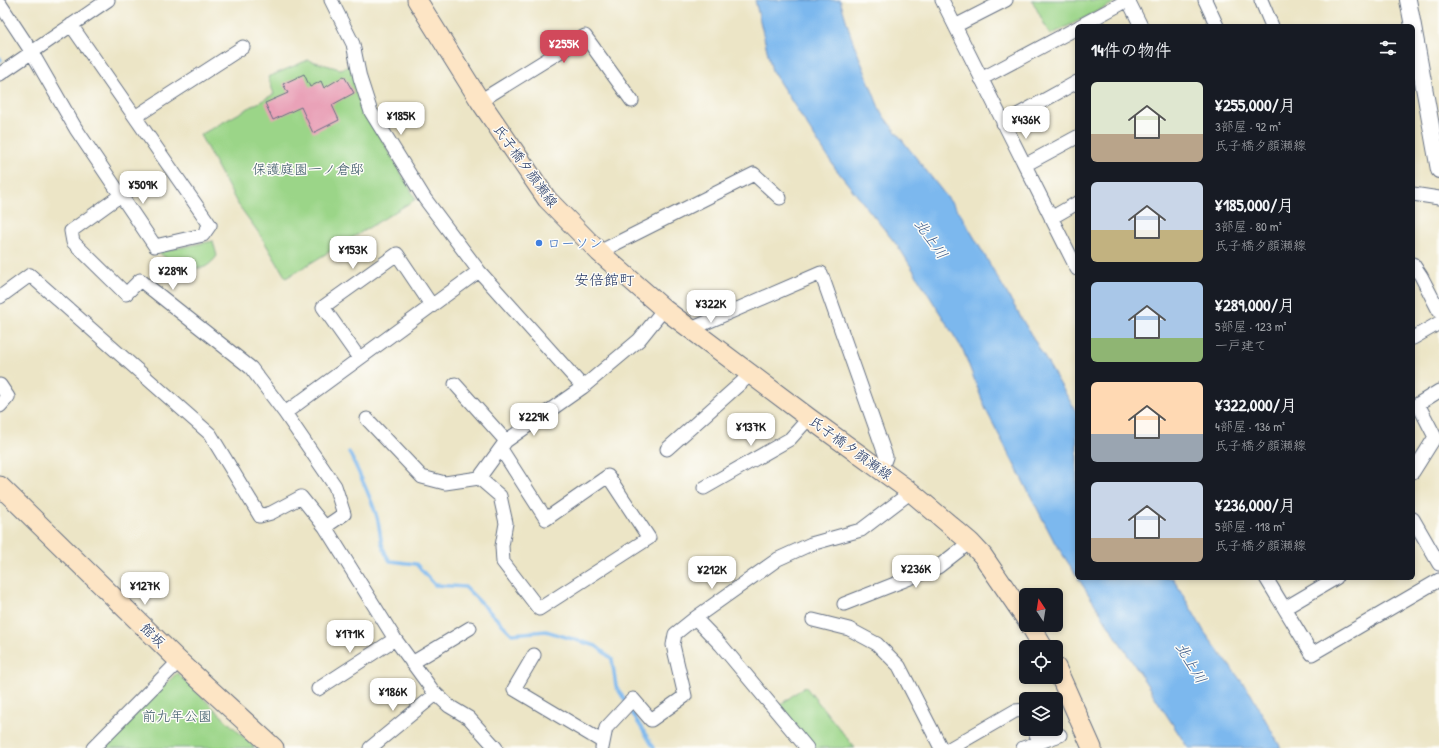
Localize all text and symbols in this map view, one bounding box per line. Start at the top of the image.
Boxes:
pin: ¥255K [536,30,592,64]
text: ¥255K [549,34,579,52]
icon: filters [1377,37,1399,59]
text: 14件の物件 [1091,38,1172,61]
text: ¥255,000/月 [1215,93,1296,116]
icon: home [1123,98,1171,146]
pin: ¥185K [373,102,429,136]
text: ¥185K [387,106,415,124]
pin: ¥436K [998,106,1054,140]
text: ¥436K [1012,110,1040,128]
text: 3部屋 · 92 m² [1215,117,1281,135]
street label: 氏子橋夕顔瀬線 [490,120,563,211]
text: 氏子橋夕顔瀬線 [1215,136,1306,154]
park label: 保護庭園一ノ倉邸 [252,159,364,178]
pin: ¥509K [115,171,171,205]
text: ¥509K [129,175,157,193]
text: ¥185,000/月 [1215,193,1294,216]
icon: home [1123,198,1171,246]
water label: 北上川 [910,214,953,263]
text: 3部屋 · 80 m² [1215,217,1282,235]
place label: ローソン [547,233,603,252]
pin: ¥153K [325,236,381,270]
text: 氏子橋夕顔瀬線 [1215,236,1306,254]
marker: ローソン [534,238,544,248]
text: ¥153K [339,240,367,258]
pin: ¥289K [145,257,201,291]
text: ¥289K [158,261,188,279]
district label: 安倍館町 [574,269,635,290]
pin: ¥322K [683,290,739,324]
text: ¥289,000/月 [1215,293,1295,316]
text: ¥322K [696,294,726,312]
icon: home [1123,298,1171,346]
text: 5部屋 · 123 m² [1215,317,1287,335]
text: 一戸建て [1215,336,1267,354]
text: ¥322,000/月 [1215,393,1297,416]
icon: home [1123,398,1171,446]
pin: ¥229K [506,403,562,437]
text: ¥229K [519,407,549,425]
street label: 氏子橋夕顔瀬線 [806,411,897,484]
pin: ¥137K [723,413,779,447]
text: ¥137K [736,417,766,435]
text: 4部屋 · 136 m² [1215,417,1285,435]
text: 氏子橋夕顔瀬線 [1215,436,1306,454]
text: ¥236,000/月 [1215,493,1296,516]
icon: home [1123,498,1171,546]
text: 5部屋 · 118 m² [1215,517,1285,535]
text: 氏子橋夕顔瀬線 [1215,536,1306,554]
pin: ¥236K [888,555,944,589]
pin: ¥212K [684,556,740,590]
text: ¥236K [901,559,931,577]
text: ¥212K [697,560,727,578]
pin: ¥127K [117,572,173,606]
text: ¥127K [130,576,160,594]
north arrow [1019,588,1063,632]
map controls [1019,588,1063,736]
street label: 館坂 [137,618,170,651]
pin: ¥171K [322,620,378,654]
text: ¥171K [336,624,364,642]
water label: 北上川 [1171,638,1212,687]
button: locate [1019,640,1063,684]
pin: ¥186K [365,678,421,712]
text: ¥186K [379,682,407,700]
button: layers [1019,692,1063,736]
park label: 前九年公園 [142,706,212,725]

